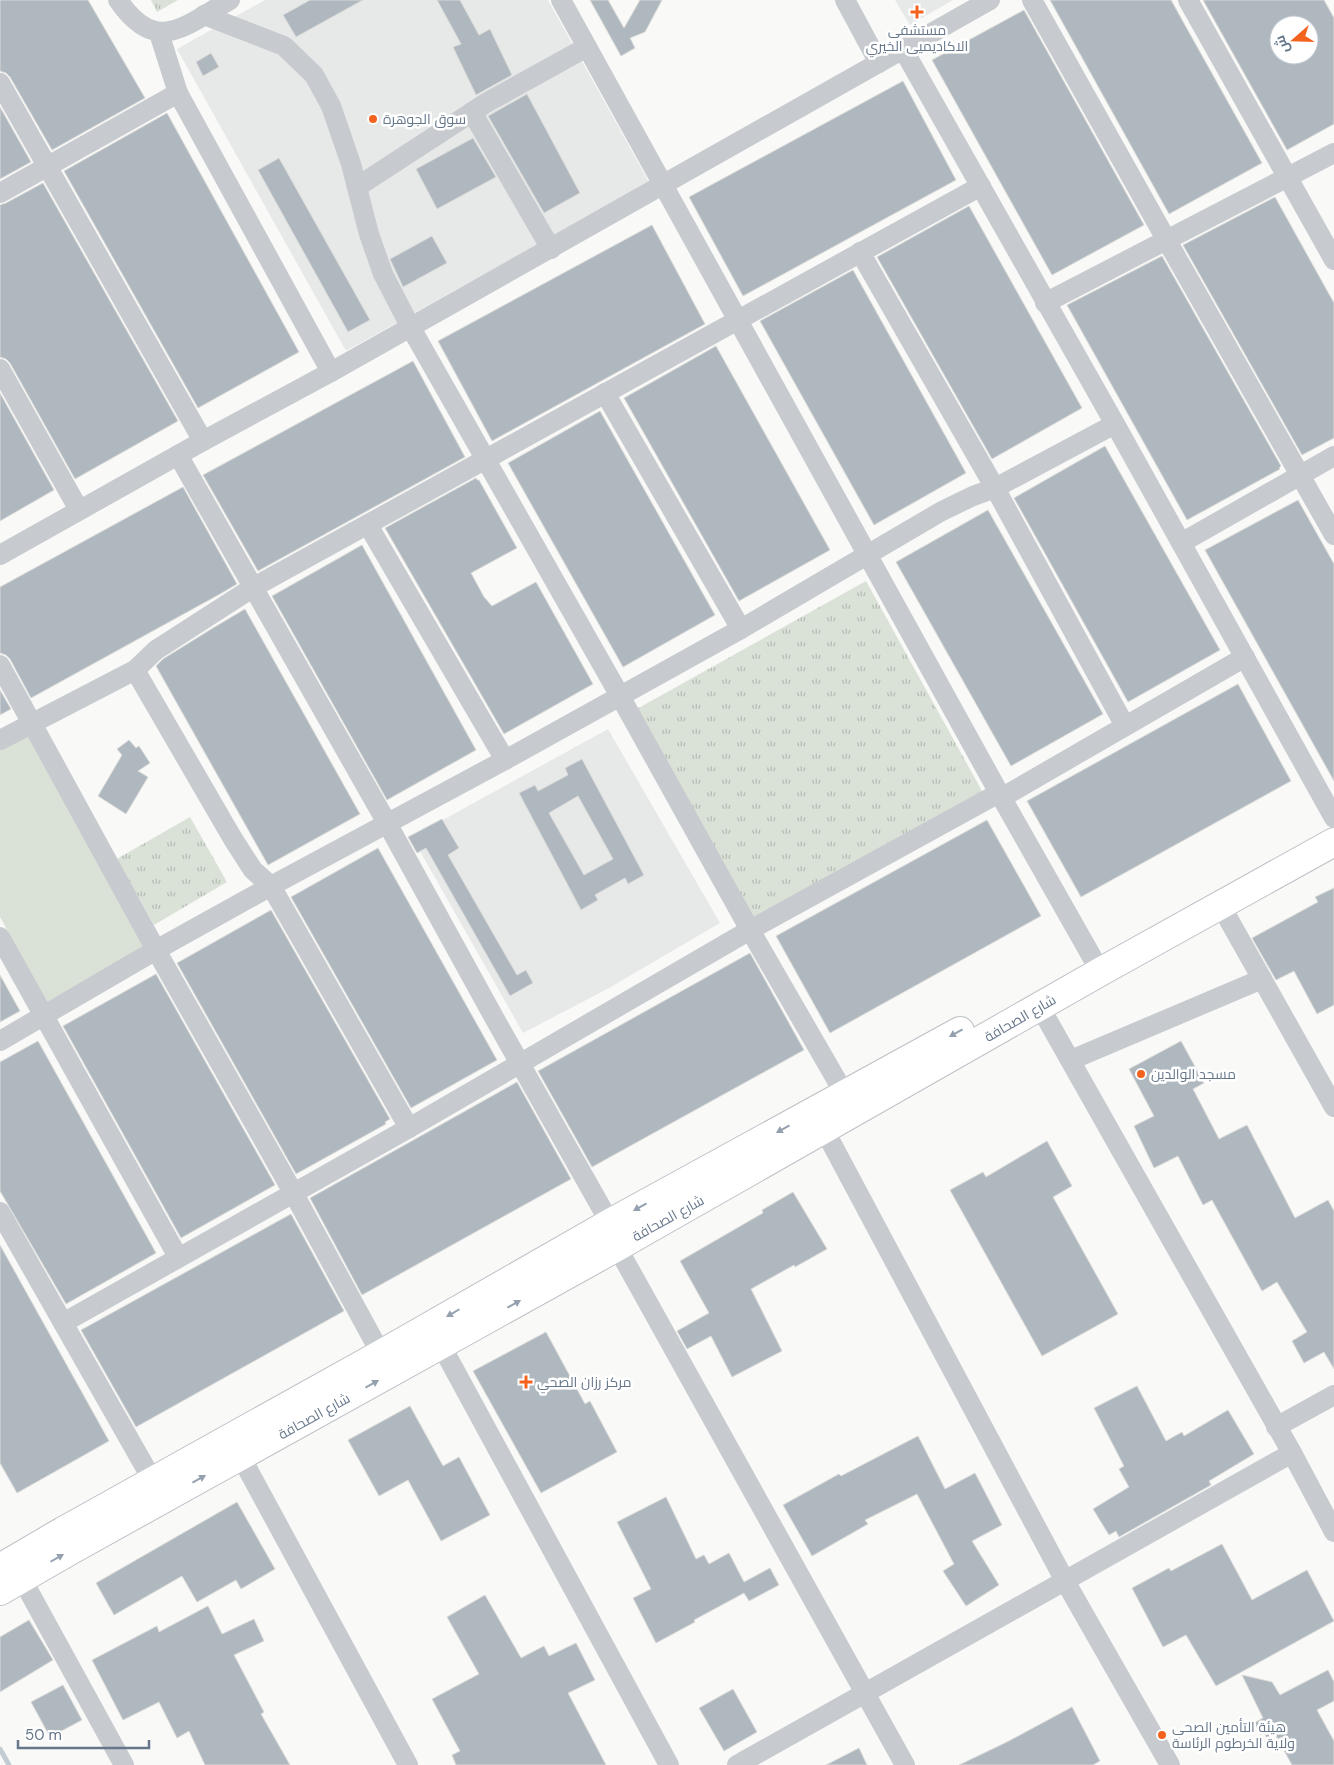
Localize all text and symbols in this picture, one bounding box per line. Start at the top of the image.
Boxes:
marker: مستشفى الاكاديميى الخيري [910,5,924,19]
north arrow [1269,15,1319,65]
place label: مستشفى الاكاديميى الخيري [866,21,968,58]
text: ش [1270,33,1293,56]
place label: سوق الجوهرة [383,110,466,128]
marker: سوق الجوهرة [367,113,379,125]
street label: شارع الصحافة [981,990,1059,1046]
one-way arrow [948,1029,963,1037]
place label: مسجد الوالدين [1151,1065,1236,1083]
marker: مسجد الوالدين [1135,1068,1147,1080]
one-way arrow [776,1125,790,1133]
street label: شارع الصحافة [629,1191,707,1245]
one-way arrow [633,1203,648,1211]
one-way arrow [507,1300,521,1309]
one-way arrow [446,1309,461,1317]
place label: مركز رزان الصحي [537,1373,631,1394]
marker: مركز رزان الصحي [519,1375,533,1389]
one-way arrow [366,1379,379,1388]
street label: شارع الصحافة [275,1389,353,1443]
one-way arrow [193,1475,206,1484]
one-way arrow [51,1554,64,1563]
scale bar [18,1718,149,1750]
place label: هيئة التأمين الصحي ولاية الخرطوم الرئاسة [1172,1718,1295,1753]
text: 50 m [25,1725,62,1745]
marker: هيئة التأمين الصحي ولاية الخرطوم الرئاسة [1156,1729,1168,1741]

